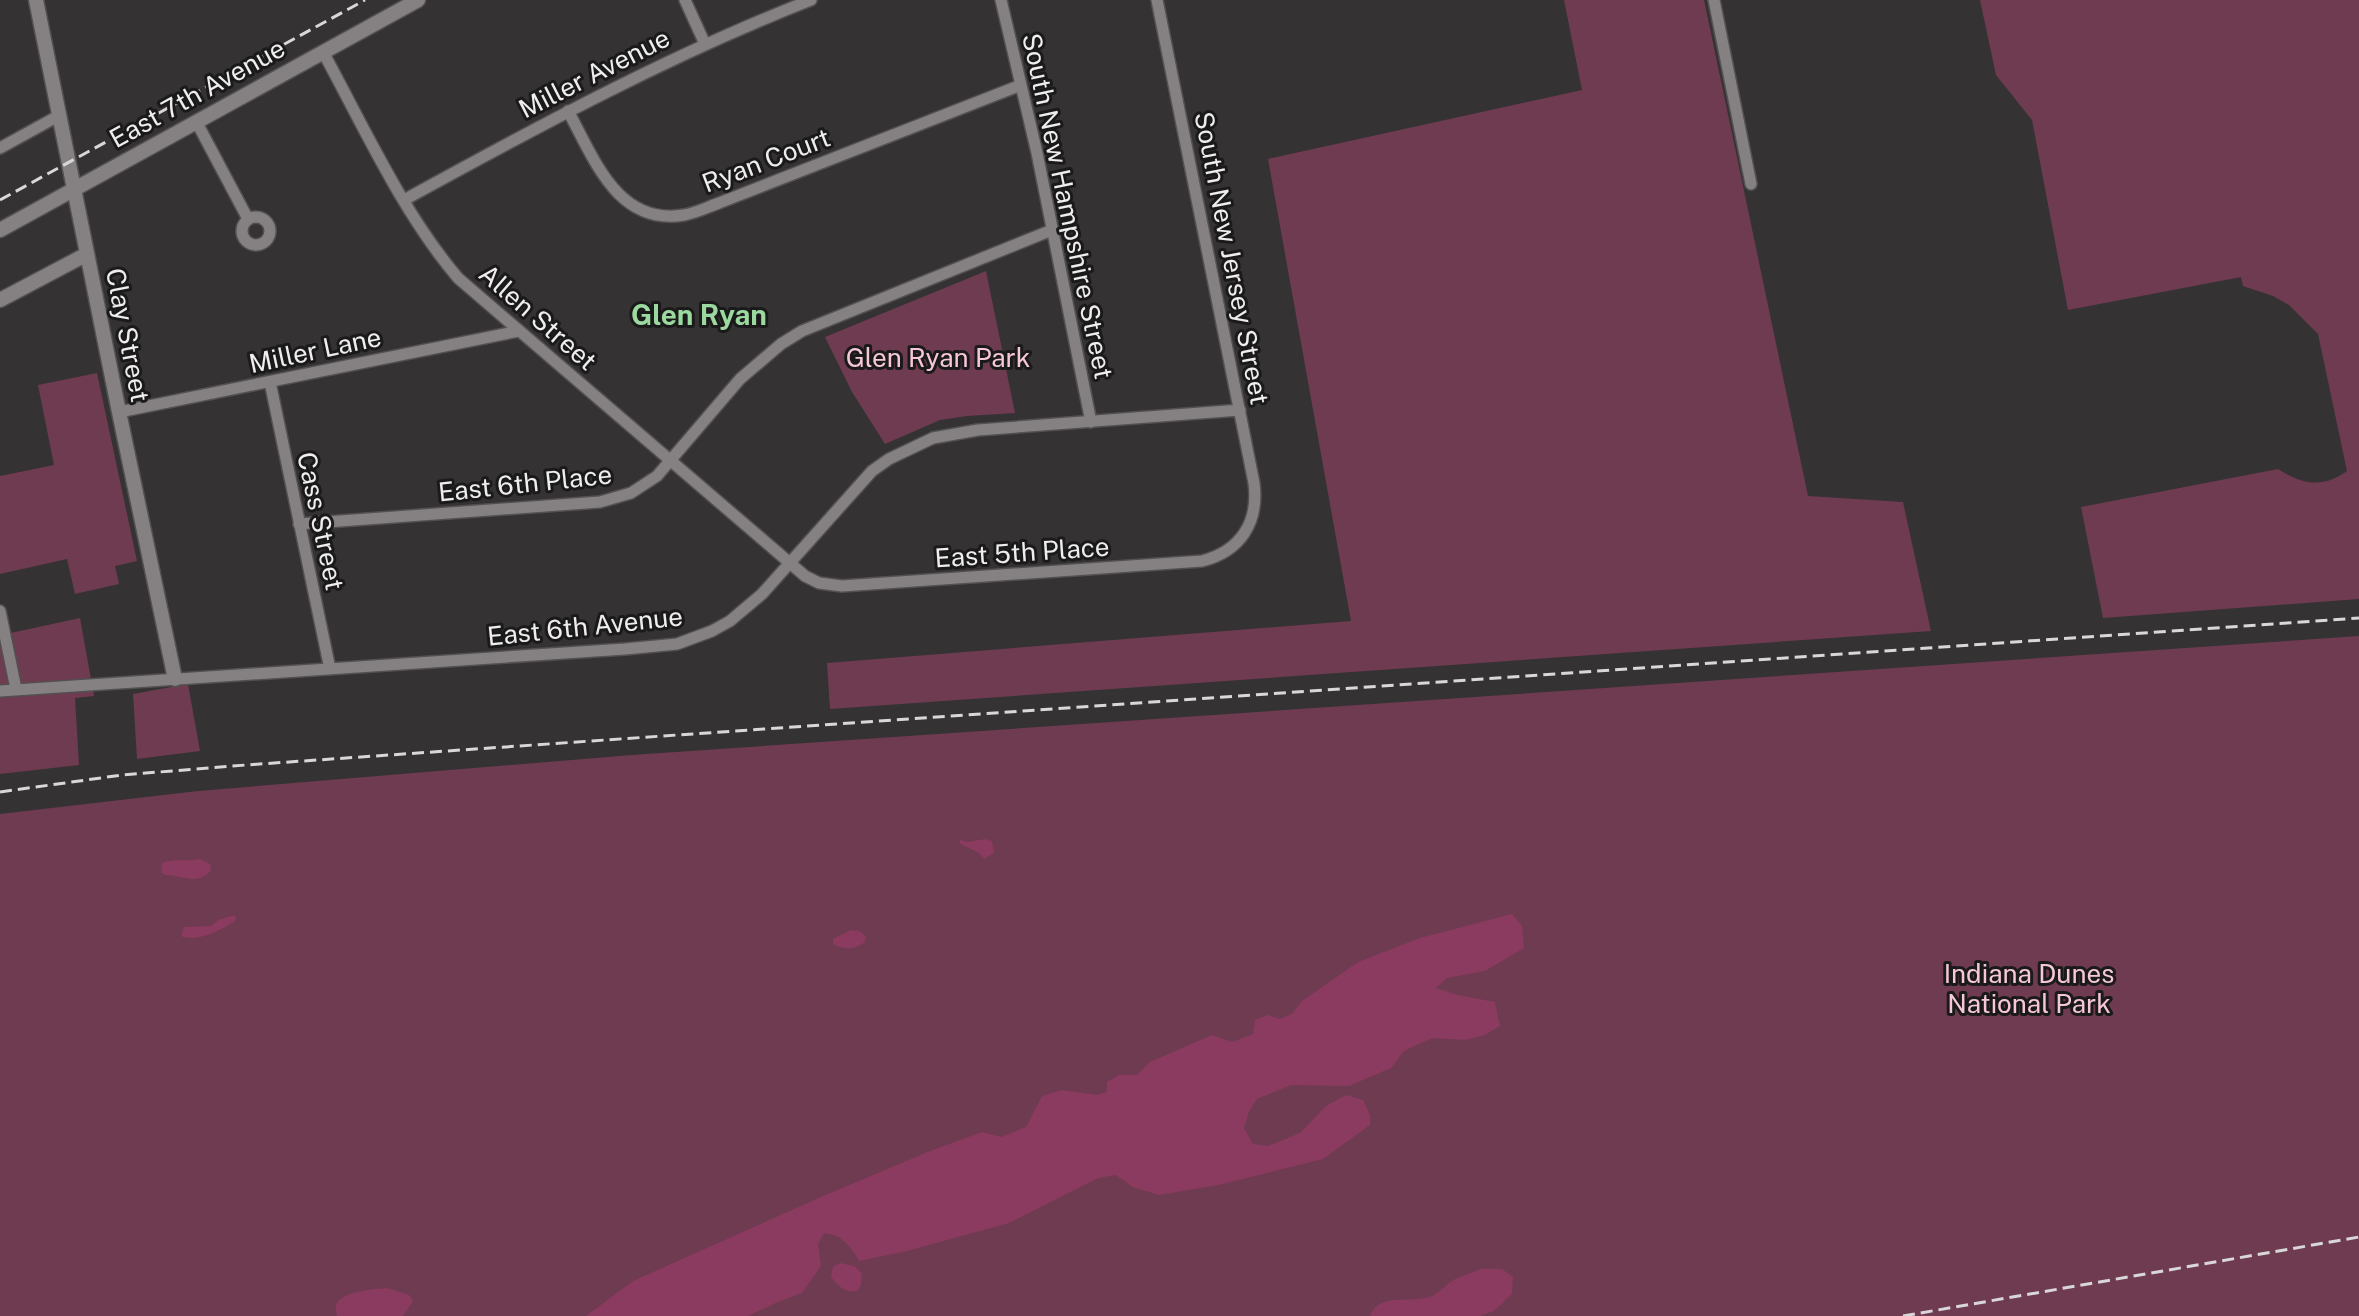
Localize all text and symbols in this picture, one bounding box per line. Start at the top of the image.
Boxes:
street label: Miller Avenue [514,22,674,124]
street label: South New Hampshire Street [1016,30,1120,382]
street label: East 7th Avenue [104,32,290,154]
street label: South New Jersey Street [1188,109,1276,407]
street label: Ryan Court [698,121,834,199]
street label: Allen Street [473,258,603,376]
street label: Clay Street [100,265,156,405]
district label: Glen Ryan [631,298,767,331]
street label: Miller Lane [246,321,384,379]
park label: Glen Ryan Park [846,342,1030,373]
street label: Cass Street [291,449,351,593]
street label: East 6th Place [437,458,613,508]
street label: East 5th Place [934,530,1110,574]
street label: East 6th Avenue [486,600,684,652]
park label: Indiana Dunes National Park [1944,958,2114,1019]

